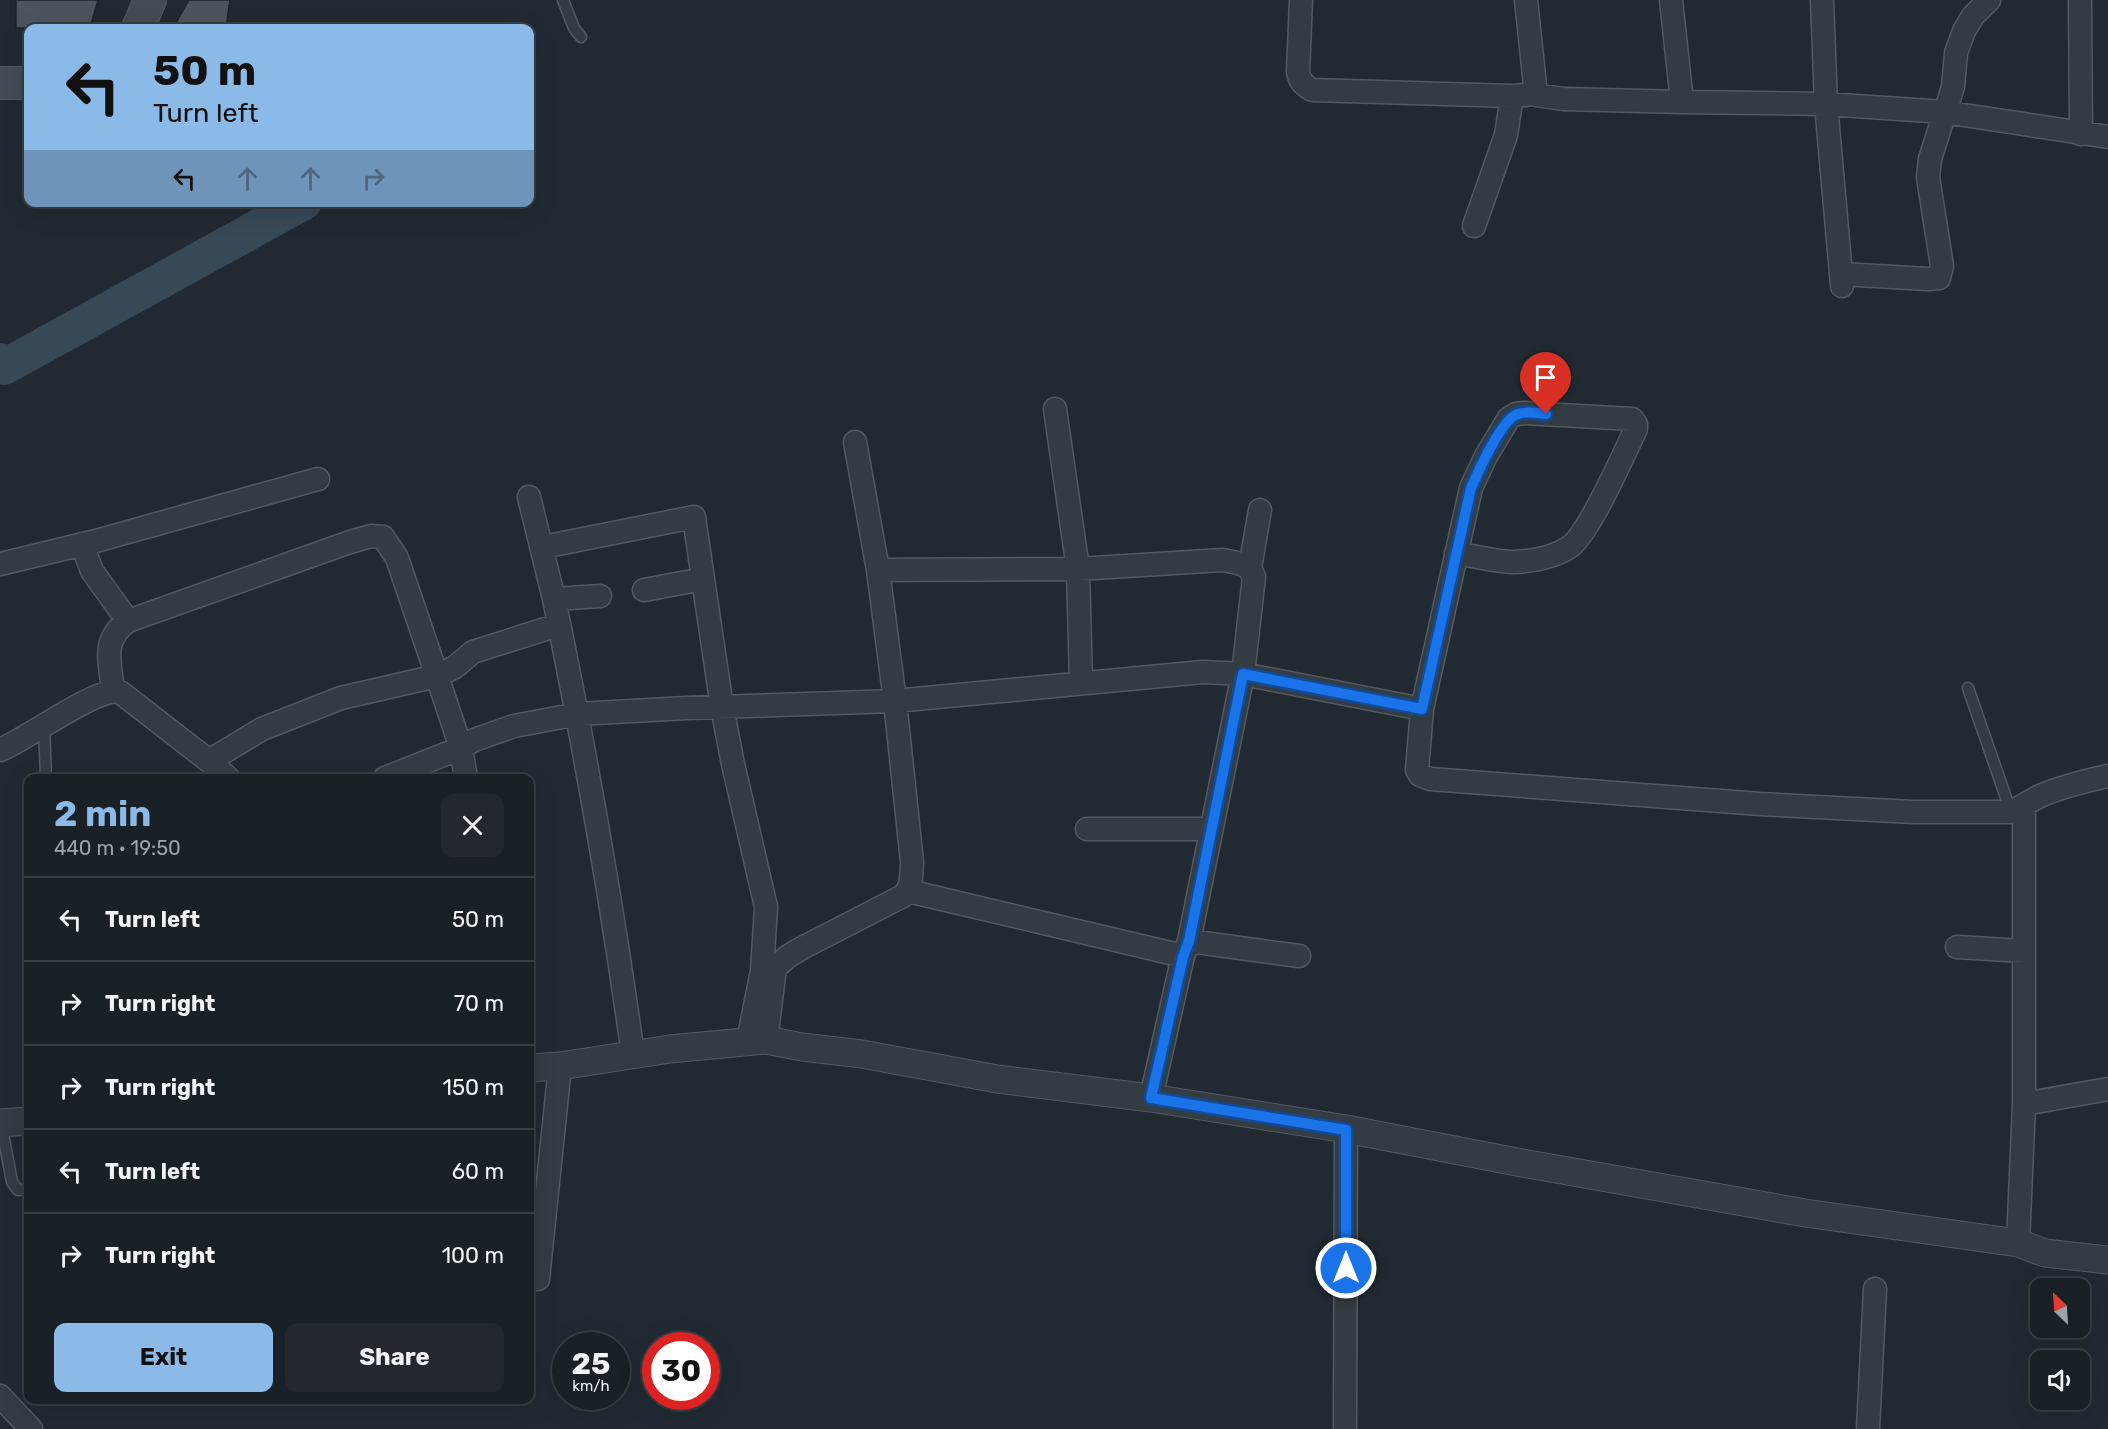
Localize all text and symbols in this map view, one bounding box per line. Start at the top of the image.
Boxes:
text: 50 m [153,46,256,96]
icon: left [54,48,132,126]
text: Turn left [153,97,258,129]
icon: left [168,162,201,195]
icon: ahead [231,162,264,195]
icon: ahead [294,162,327,195]
icon: right [357,162,390,195]
pin [1520,352,1571,414]
icon: arrive [1529,361,1562,394]
text: 2 min [54,792,152,835]
button: close [441,794,504,857]
text: 440 m · 19:50 [54,836,181,860]
icon: left [54,903,87,936]
text: Turn left [105,906,200,933]
text: 50 m [452,906,504,933]
icon: right [54,987,87,1020]
text: Turn right [105,990,215,1017]
text: 70 m [454,990,504,1017]
icon: right [54,1071,87,1104]
text: Turn right [105,1074,215,1101]
text: 150 m [443,1074,504,1101]
icon: left [54,1155,87,1188]
text: Turn left [105,1158,200,1185]
text: 60 m [452,1158,504,1185]
position arrow [1314,1236,1378,1300]
icon: right [54,1239,87,1272]
text: Turn right [105,1242,215,1269]
text: 100 m [442,1242,504,1269]
north arrow [2030,1278,2090,1338]
map controls [2030,1278,2090,1410]
button: Exit [54,1323,273,1392]
button: Share [285,1323,504,1392]
speed limit sign: 30 [642,1332,720,1410]
text: 25 [572,1346,610,1382]
button: sound [2030,1350,2090,1410]
text: km/h [572,1377,610,1395]

